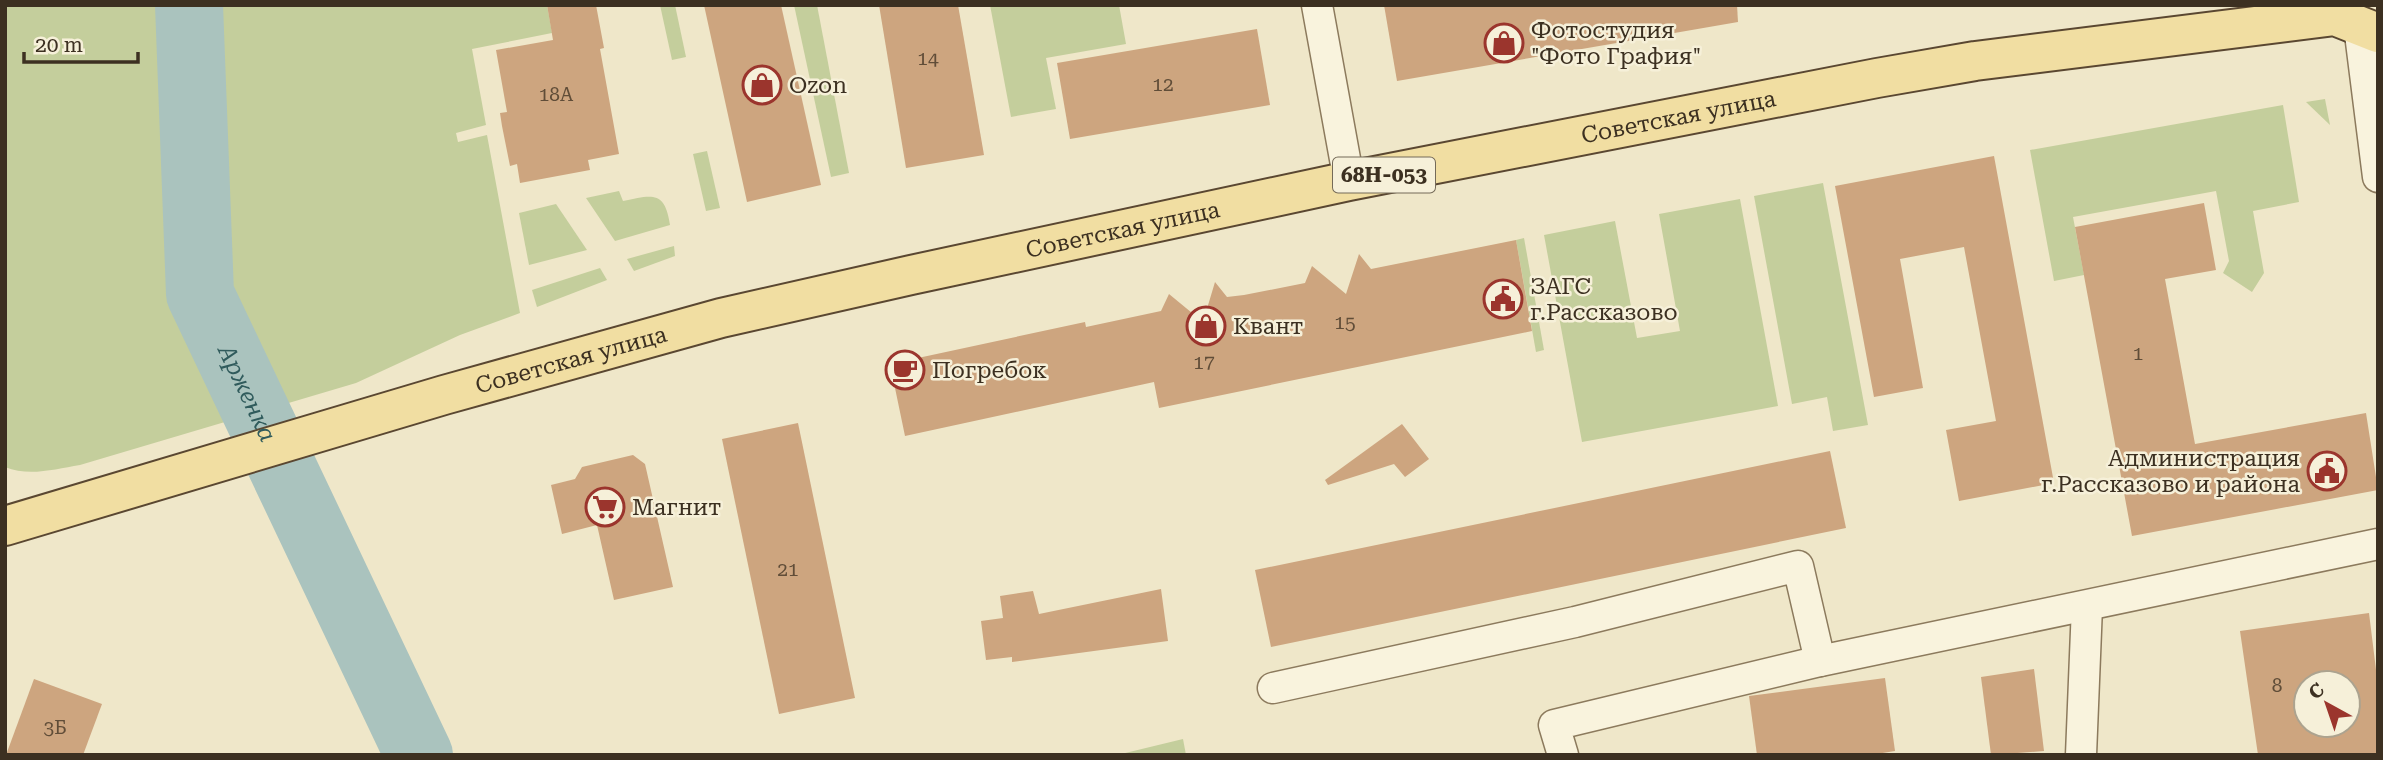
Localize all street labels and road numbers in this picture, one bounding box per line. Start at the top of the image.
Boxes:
street label: Советская улица [1579,85,1779,149]
road number: 68Н-053 [1333,158,1435,192]
street label: Советская улица [1023,196,1223,264]
street label: Советская улица [472,321,671,400]

